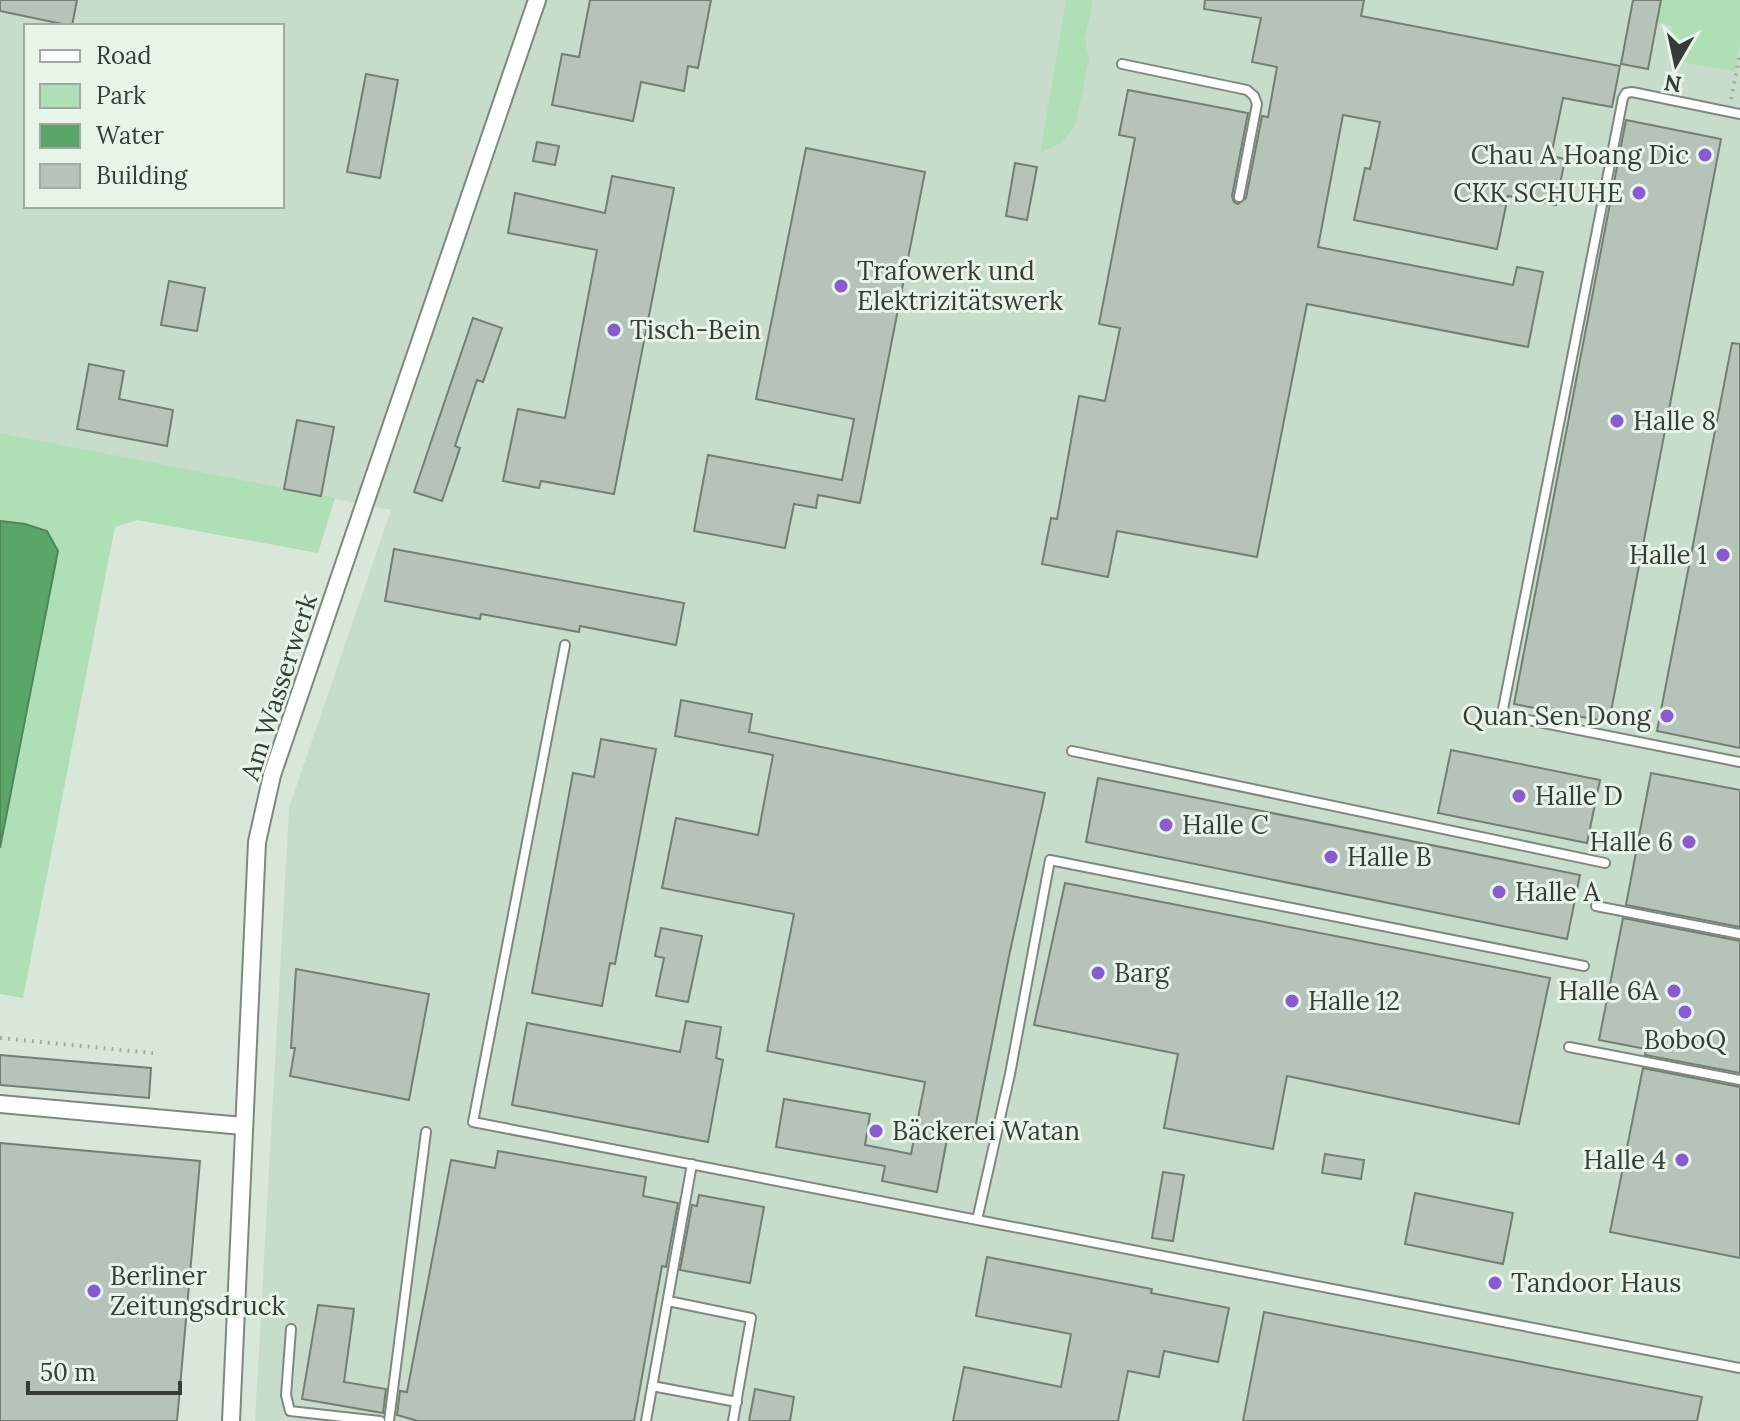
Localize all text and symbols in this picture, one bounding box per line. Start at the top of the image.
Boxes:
legend [24,24,284,208]
north arrow [1636,24,1716,104]
text: Road [96,40,152,71]
text: N [1662,69,1683,99]
text: Park [96,80,146,111]
text: Water [96,120,164,151]
place label: Chau A Hoang Dic [1471,138,1689,171]
marker: Chau A Hoang Dic [1696,146,1714,164]
text: Building [96,160,188,191]
place label: CKK SCHUHE [1453,176,1623,209]
marker: CKK SCHUHE [1630,184,1648,202]
place label: Trafowerk und Elektrizitätswerk [857,254,1063,317]
marker: Trafowerk und Elektrizitätswerk [832,277,850,295]
place label: Tisch-Bein [630,313,761,346]
marker: Tisch-Bein [605,321,623,339]
place label: Halle 8 [1633,404,1716,437]
marker: Halle 8 [1608,412,1626,430]
place label: Halle 1 [1629,538,1707,571]
marker: Halle 1 [1714,546,1732,564]
street label: Am Wasserwerk [233,589,324,785]
place label: Quan Sen Dong [1463,699,1652,732]
marker: Quan Sen Dong [1658,707,1676,725]
place label: Halle D [1535,779,1623,812]
marker: Halle D [1510,787,1528,805]
place label: Halle C [1182,808,1269,841]
marker: Halle C [1157,816,1175,834]
place label: Halle 6 [1589,825,1673,858]
marker: Halle 6 [1680,833,1698,851]
place label: Halle B [1347,840,1432,873]
marker: Halle B [1322,848,1340,866]
place label: Halle A [1515,875,1601,908]
marker: Halle A [1490,883,1508,901]
place label: Barg [1114,956,1170,989]
marker: Barg [1089,964,1107,982]
place label: Halle 6A [1558,974,1659,1007]
marker: Halle 6A [1665,982,1683,1000]
place label: Halle 12 [1308,984,1400,1017]
marker: Halle 12 [1283,992,1301,1010]
marker: BoboQ [1676,1003,1694,1021]
place label: BoboQ [1644,1023,1727,1056]
place label: Bäckerei Watan [892,1114,1080,1147]
marker: Bäckerei Watan [867,1122,885,1140]
place label: Halle 4 [1583,1143,1666,1176]
marker: Halle 4 [1673,1151,1691,1169]
place label: Berliner Zeitungsdruck [110,1259,286,1322]
place label: Tandoor Haus [1511,1266,1681,1299]
marker: Tandoor Haus [1486,1274,1504,1292]
marker: Berliner Zeitungsdruck [85,1282,103,1300]
scale bar [28,1345,180,1395]
text: 50 m [40,1357,96,1388]

